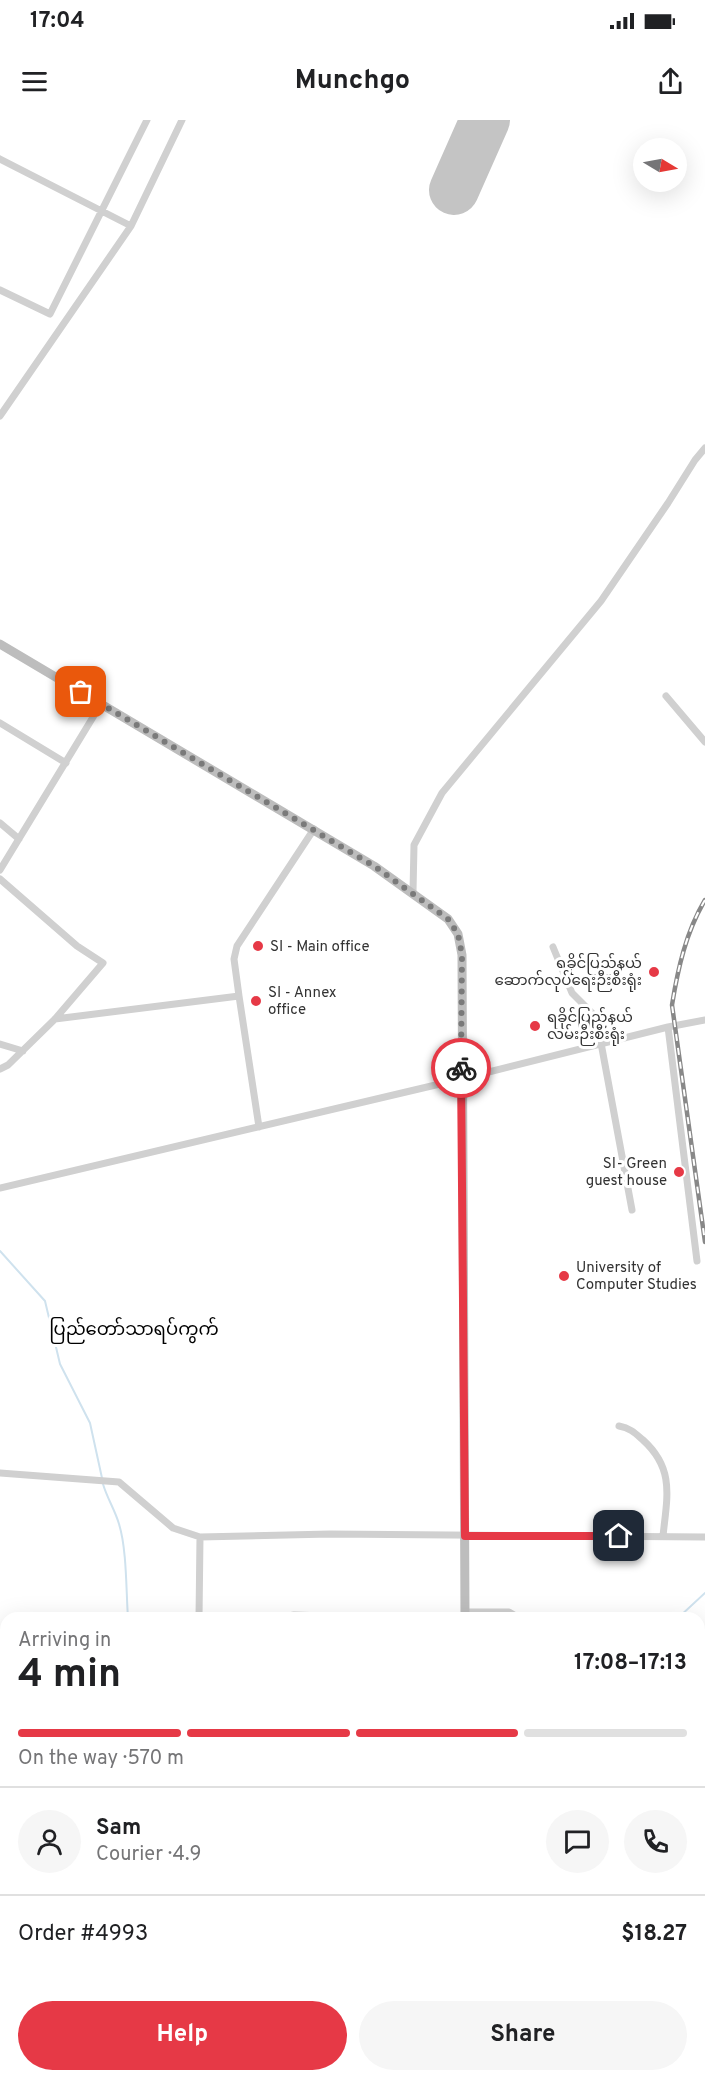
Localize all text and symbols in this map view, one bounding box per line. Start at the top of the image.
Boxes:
text: 17:04 [30,8,85,35]
text: Munchgo [295,64,410,98]
icon: menu [18,65,51,98]
icon: share [654,65,687,98]
north arrow [633,138,687,192]
map controls [633,138,687,192]
pin [55,666,106,717]
icon: bag [64,675,97,708]
place label: SI - Main office [270,938,370,957]
marker: SI - Main office [251,939,265,953]
place label: ရခိုင်ပြည်နယ် ဆောက်လုပ်ရေးဉီးစီးရုံး [495,953,642,992]
marker: ရခိုင်ပြည်နယ် ဆောက်လုပ်ရေးဉီးစီးရုံး [647,965,661,979]
place label: SI - Annex office [268,984,337,1020]
marker: SI - Annex office [249,994,263,1008]
place label: ရခိုင်ပြည်နယ် လမ်းဉီးစီးရုံး [547,1007,633,1046]
marker: ရခိုင်ပြည်နယ် လမ်းဉီးစီးရုံး [528,1019,542,1033]
courier [431,1038,491,1098]
icon: bike [445,1052,478,1085]
place label: SI- Green guest house [586,1155,667,1191]
marker: SI- Green guest house [672,1165,686,1179]
place label: University of Computer Studies [576,1259,697,1295]
marker: University of Computer Studies [557,1269,571,1283]
district label: ပြည်တော်သာရပ်ကွက် [49,1316,219,1344]
pin [593,1510,644,1561]
icon: home [602,1519,635,1552]
text: Arriving in [18,1628,111,1654]
text: 17:08–17:13 [574,1650,687,1677]
text: 4 min [18,1652,121,1701]
text: On the way · 570 m [18,1746,184,1772]
button: person [18,1810,81,1873]
button: chat [546,1810,609,1873]
button: phone [624,1810,687,1873]
text: Sam [96,1815,141,1842]
text: Courier · 4.9 [96,1842,201,1868]
text: Order #4993 [18,1921,148,1948]
text: $18.27 [621,1921,687,1948]
button: Help [18,2001,347,2070]
button: Share [359,2001,687,2070]

